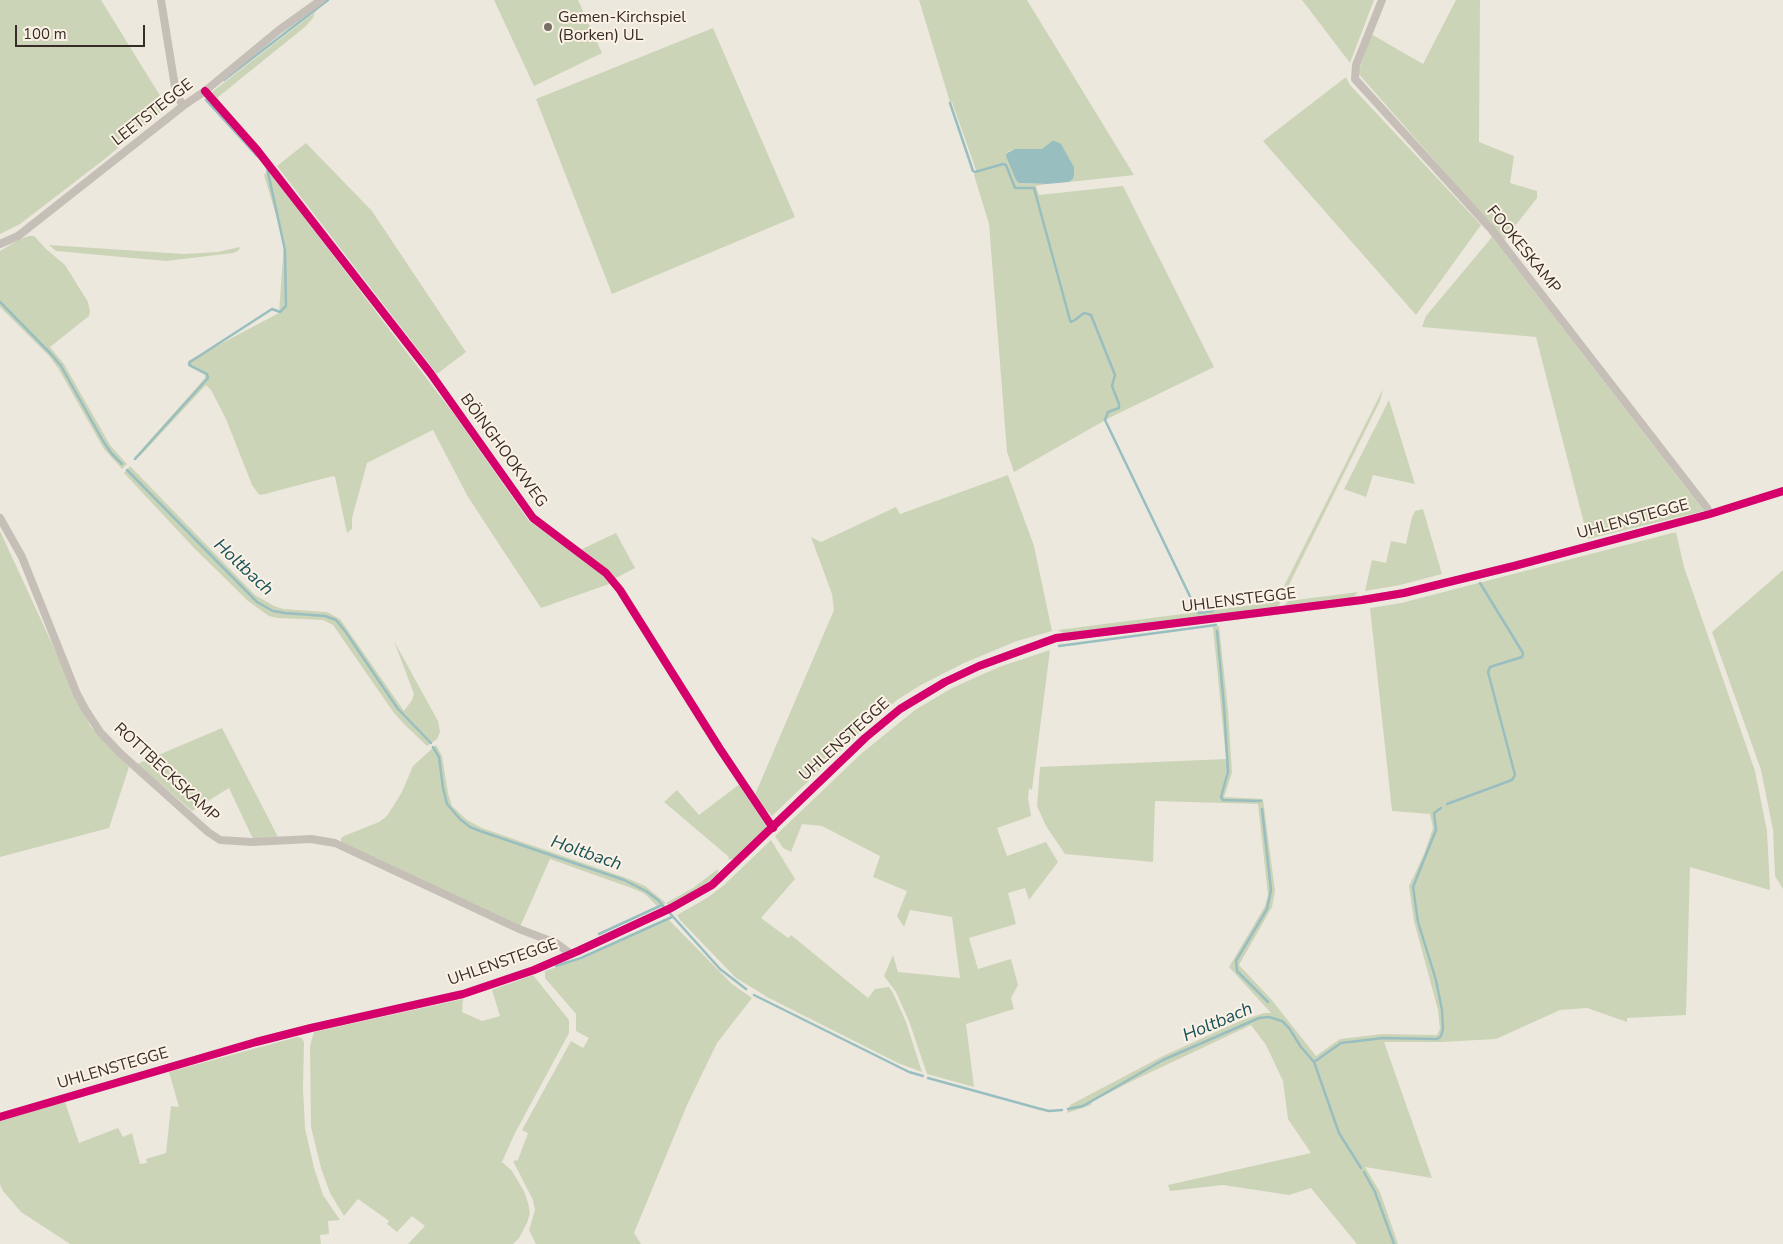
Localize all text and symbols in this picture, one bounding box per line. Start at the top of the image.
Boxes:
place label: Gemen-Kirchspiel (Borken) UL [558,8,686,46]
scale bar [18,15,148,47]
marker: Gemen-Kirchspiel (Borken) UL [542,21,554,33]
text: 100 m [23,24,67,44]
street label: LEETSTEGGE [109,75,197,151]
street label: FOOKESKAMP [1482,202,1564,298]
street label: BÖINGHOOKWEG [455,390,551,512]
street label: UHLENSTEGGE [1575,496,1691,544]
water label: Holtbach [209,535,277,601]
street label: UHLENSTEGGE [1181,584,1297,618]
street label: UHLENSTEGGE [796,694,894,786]
street label: ROTTBECKSKAMP [109,719,223,827]
water label: Holtbach [548,832,624,876]
street label: UHLENSTEGGE [446,935,560,991]
water label: Holtbach [1180,999,1256,1047]
street label: UHLENSTEGGE [55,1044,171,1094]

